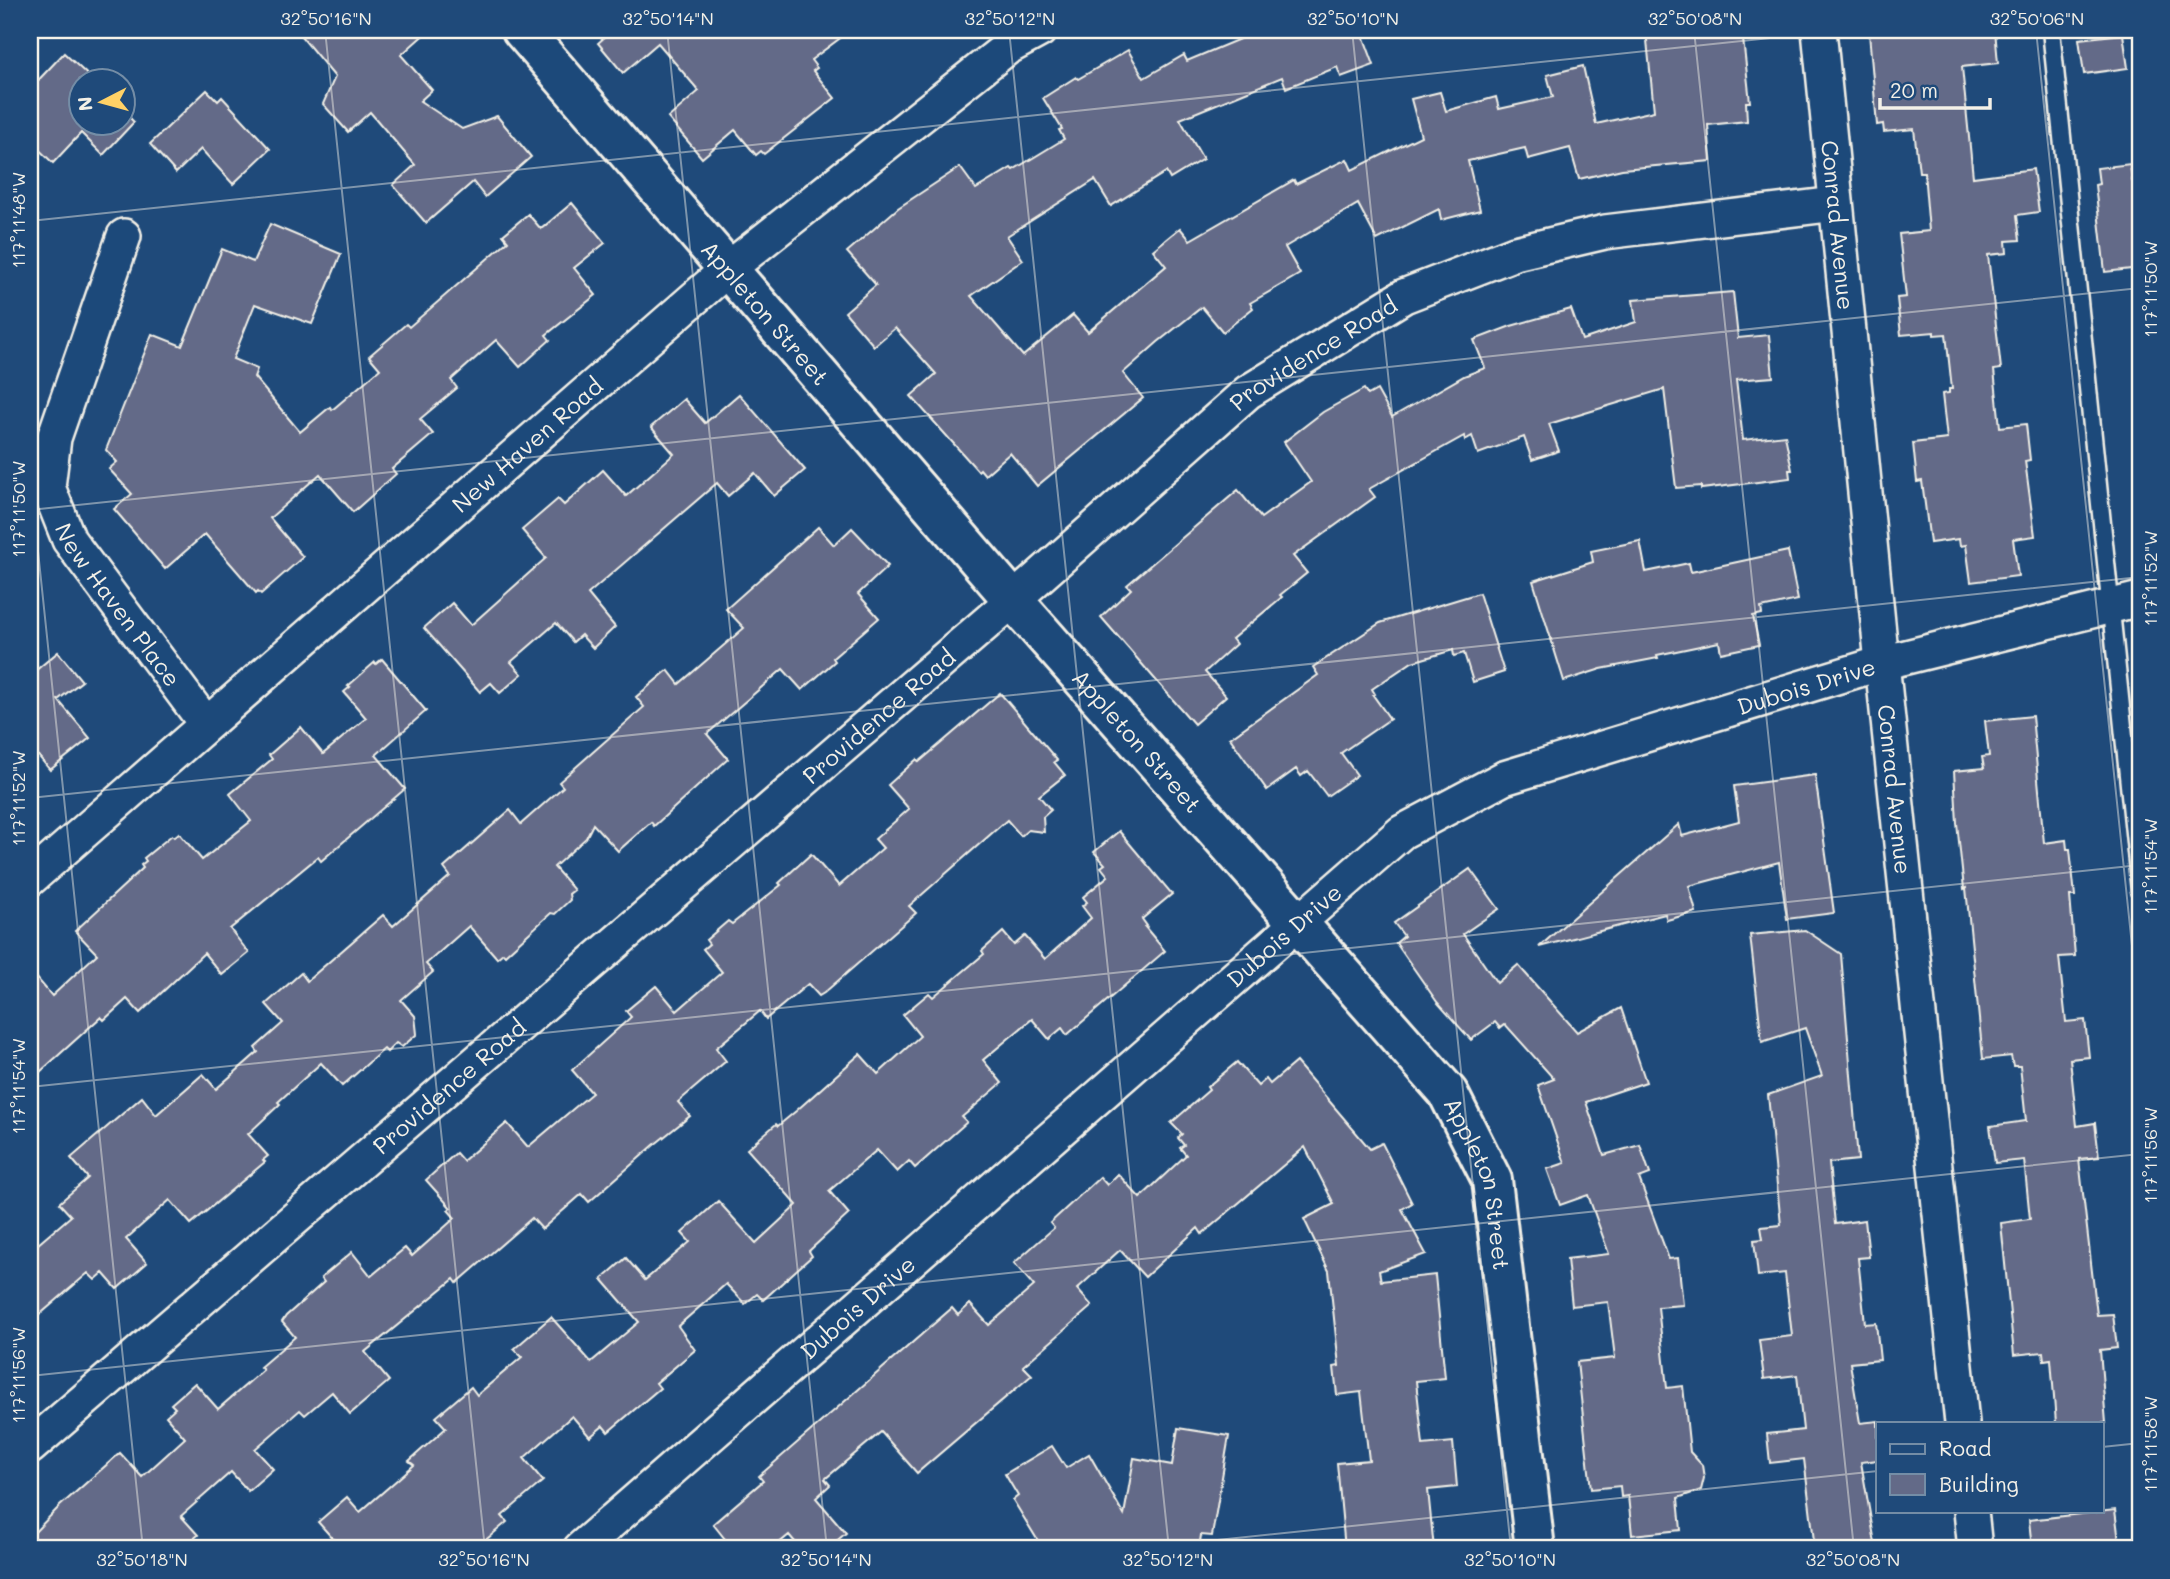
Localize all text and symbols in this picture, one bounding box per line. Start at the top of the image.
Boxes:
text: 32°50'16"N [280,6,372,30]
text: 32°50'14"N [622,6,714,30]
text: 32°50'12"N [965,6,1055,30]
text: 32°50'10"N [1307,6,1399,30]
text: 32°50'08"N [1648,6,1742,30]
text: 32°50'06"N [1990,6,2084,30]
north arrow [66,66,136,136]
scale bar [1880,66,1990,110]
text: 20 m [1890,76,1938,103]
text: N [71,95,98,112]
street label: Conrad Avenue [1815,139,1862,311]
text: 117°11'48"W [6,172,30,268]
street label: Appleton Street [695,234,836,391]
text: 117°11'50"W [2138,241,2162,337]
street label: Providence Road [1223,289,1402,417]
street label: New Haven Road [445,370,609,519]
text: 117°11'50"W [6,461,30,557]
street label: New Haven Place [49,519,188,692]
text: 117°11'52"W [2138,530,2162,626]
street label: Providence Road [796,642,961,790]
street label: Dubois Drive [1733,651,1879,721]
street label: Appleton Street [1066,663,1208,819]
street label: Conrad Avenue [1871,703,1919,875]
text: 117°11'52"W [6,750,30,846]
text: 117°11'54"W [2138,818,2162,914]
street label: Dubois Drive [1220,877,1348,993]
street label: Providence Road [366,1012,532,1160]
text: 117°11'54"W [6,1038,30,1134]
street label: Appleton Street [1438,1092,1517,1272]
text: 117°11'56"W [2138,1107,2162,1203]
street label: Dubois Drive [794,1249,921,1365]
text: 117°11'56"W [6,1327,30,1423]
text: 117°11'58"W [2138,1396,2162,1492]
legend [1876,1422,2104,1512]
text: Road [1939,1434,1991,1461]
text: Building [1939,1470,2019,1497]
text: 32°50'18"N [96,1547,188,1571]
text: 32°50'16"N [438,1547,530,1571]
text: 32°50'14"N [780,1547,872,1571]
text: 32°50'12"N [1123,1547,1213,1571]
text: 32°50'10"N [1464,1547,1556,1571]
text: 32°50'08"N [1806,1547,1900,1571]

